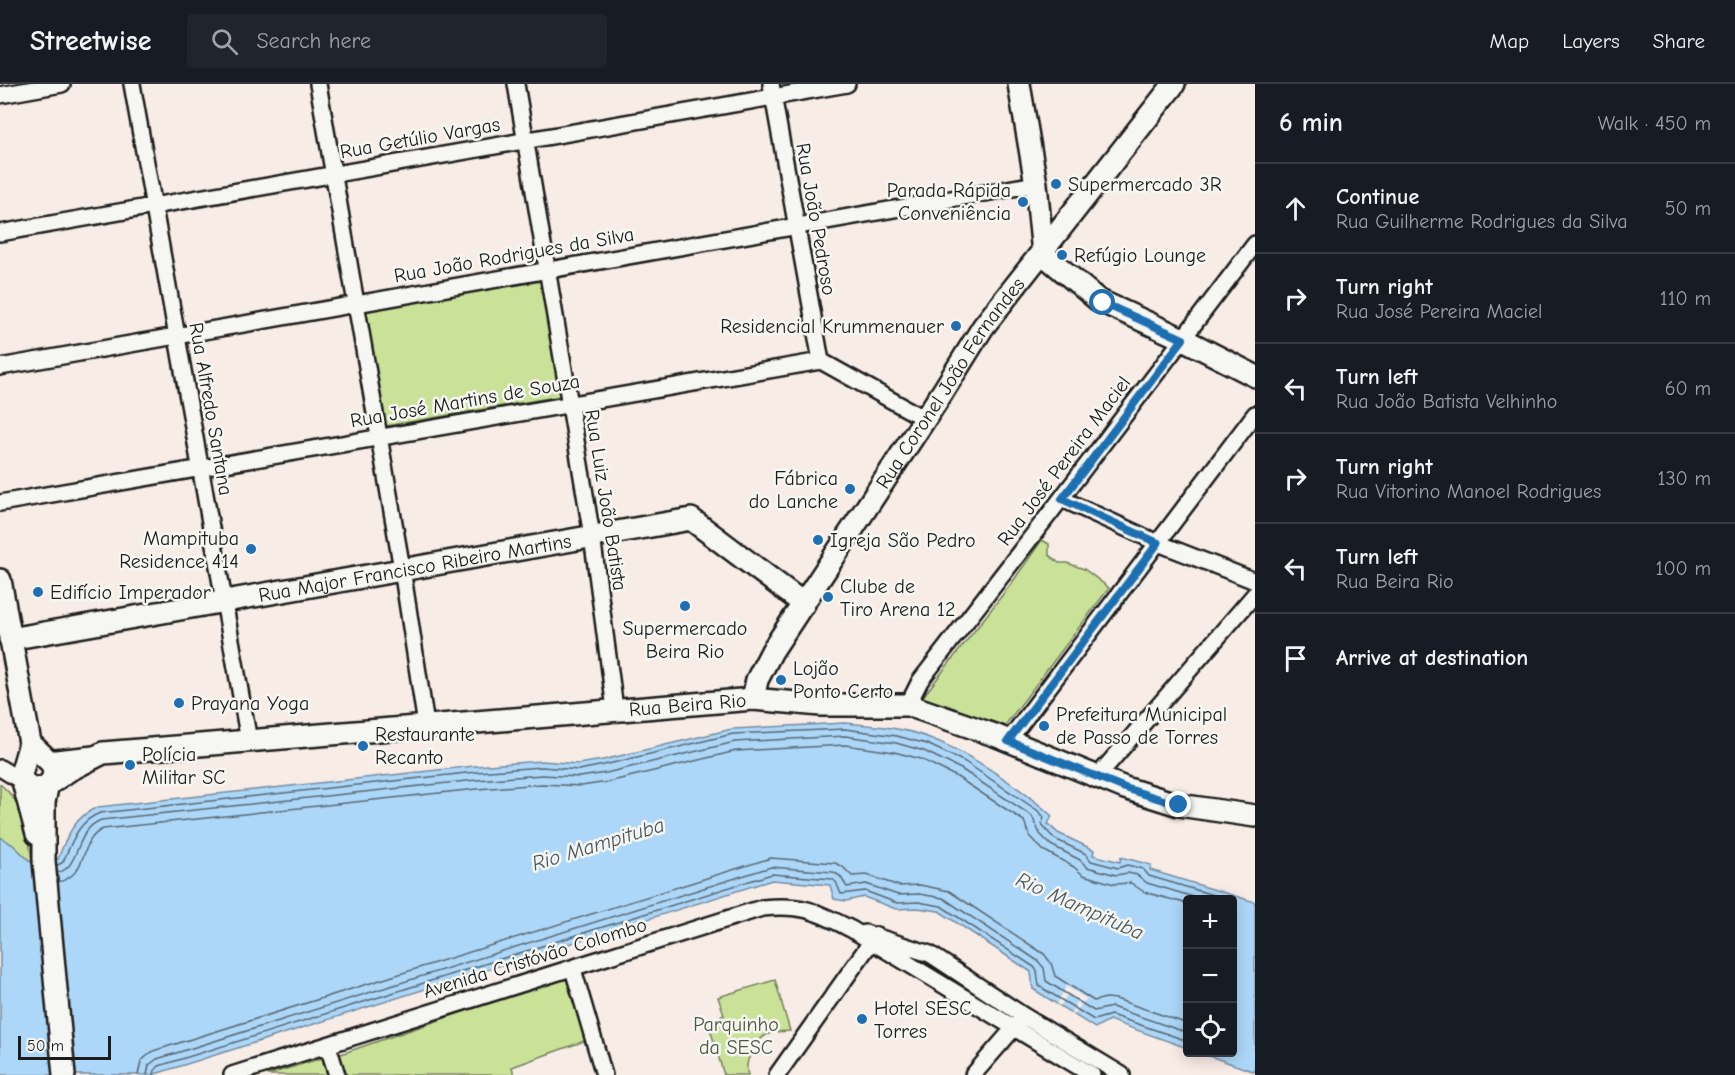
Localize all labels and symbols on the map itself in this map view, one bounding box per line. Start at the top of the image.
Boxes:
street label: Rua Getúlio Vargas [338,113,502,163]
street label: Rua João Pedroso [791,141,841,297]
place label: Supermercado 3R [1068,173,1222,196]
marker: Supermercado 3R [1049,177,1063,191]
place label: Parada Rápida Conveniência [887,179,1011,225]
marker: Parada Rápida Conveniência [1016,195,1030,209]
street label: Rua João Rodrigues da Silva [392,223,636,287]
place label: Refúgio Lounge [1074,244,1206,267]
marker: Refúgio Lounge [1055,248,1069,262]
street label: Rua Coronel João Fernandes [871,273,1029,493]
route start [1089,289,1115,315]
place label: Residencial Krummenauer [720,315,944,338]
marker: Residencial Krummenauer [949,319,963,333]
street label: Rua Alfredo Santana [184,321,238,497]
street label: Rua José Martins de Souza [348,369,582,433]
street label: Rua José Pereira Maciel [993,372,1135,550]
street label: Rua Luiz João Batista [580,408,632,592]
place label: Fábrica do Lanche [749,467,838,513]
marker: Fábrica do Lanche [843,482,857,496]
place label: Mampituba Residence 414 [119,527,239,573]
street label: Rua Major Francisco Ribeiro Martins [256,529,573,607]
place label: Igreja São Pedro [830,529,976,552]
marker: Igreja São Pedro [811,533,825,547]
marker: Mampituba Residence 414 [244,542,258,556]
place label: Clube de Tiro Arena 12 [840,575,955,621]
place label: Edifício Imperador [50,581,211,604]
marker: Edifício Imperador [31,585,45,599]
marker: Clube de Tiro Arena 12 [821,590,835,604]
marker: Supermercado Beira Rio [678,599,692,613]
place label: Supermercado Beira Rio [623,617,747,663]
place label: Lojão Ponto Certo [793,657,893,703]
marker: Lojão Ponto Certo [774,673,788,687]
street label: Rua Beira Rio [628,688,747,721]
place label: Prayana Yoga [191,692,309,715]
marker: Prayana Yoga [172,696,186,710]
place label: Prefeitura Municipal de Passo de Torres [1056,703,1227,749]
marker: Prefeitura Municipal de Passo de Torres [1037,719,1051,733]
place label: Restaurante Recanto [375,723,475,769]
marker: Restaurante Recanto [356,739,370,753]
place label: Polícia Militar SC [142,743,226,789]
marker: Polícia Militar SC [123,758,137,772]
route end [1165,791,1191,817]
water label: Rio Mampituba [529,812,667,875]
water label: Rio Mampituba [1013,867,1148,945]
street label: Avenida Cristóvão Colombo [420,913,650,1003]
place label: Hotel SESC Torres [874,997,972,1043]
marker: Hotel SESC Torres [855,1012,869,1026]
park label: Parquinho da SESC [693,1013,779,1059]
scale bar [18,1033,111,1060]

